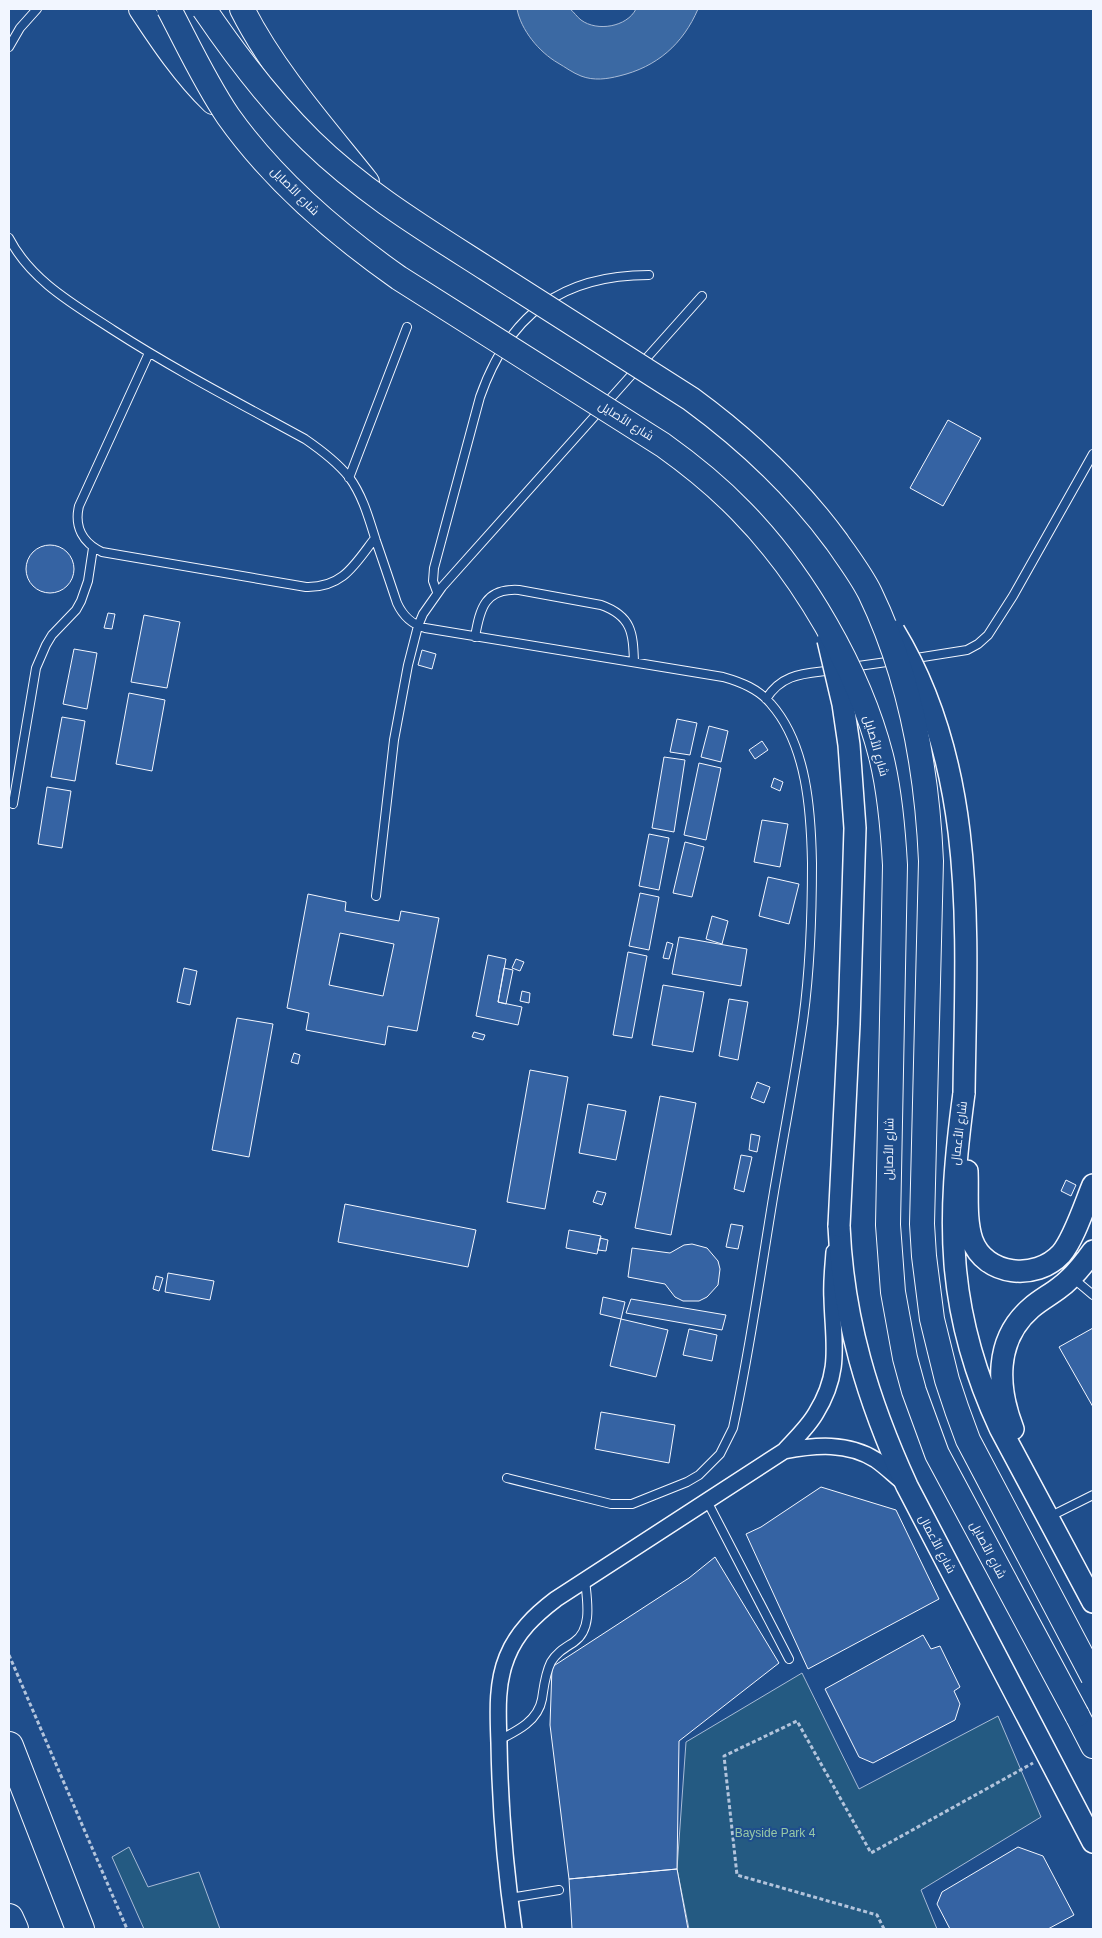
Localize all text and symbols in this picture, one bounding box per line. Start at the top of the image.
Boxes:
street label: شارع الأصايل [267,164,322,219]
street label: شارع الأصايل [595,398,656,444]
street label: شارع الأصايل [860,714,891,778]
street label: شارع الأعمال [948,1100,971,1166]
street label: شارع الأصايل [881,1118,898,1180]
street label: شارع الأعمال [915,1512,958,1576]
street label: شارع الأصايل [966,1519,1009,1581]
park label: Bayside Park 4 [735,1826,816,1840]

